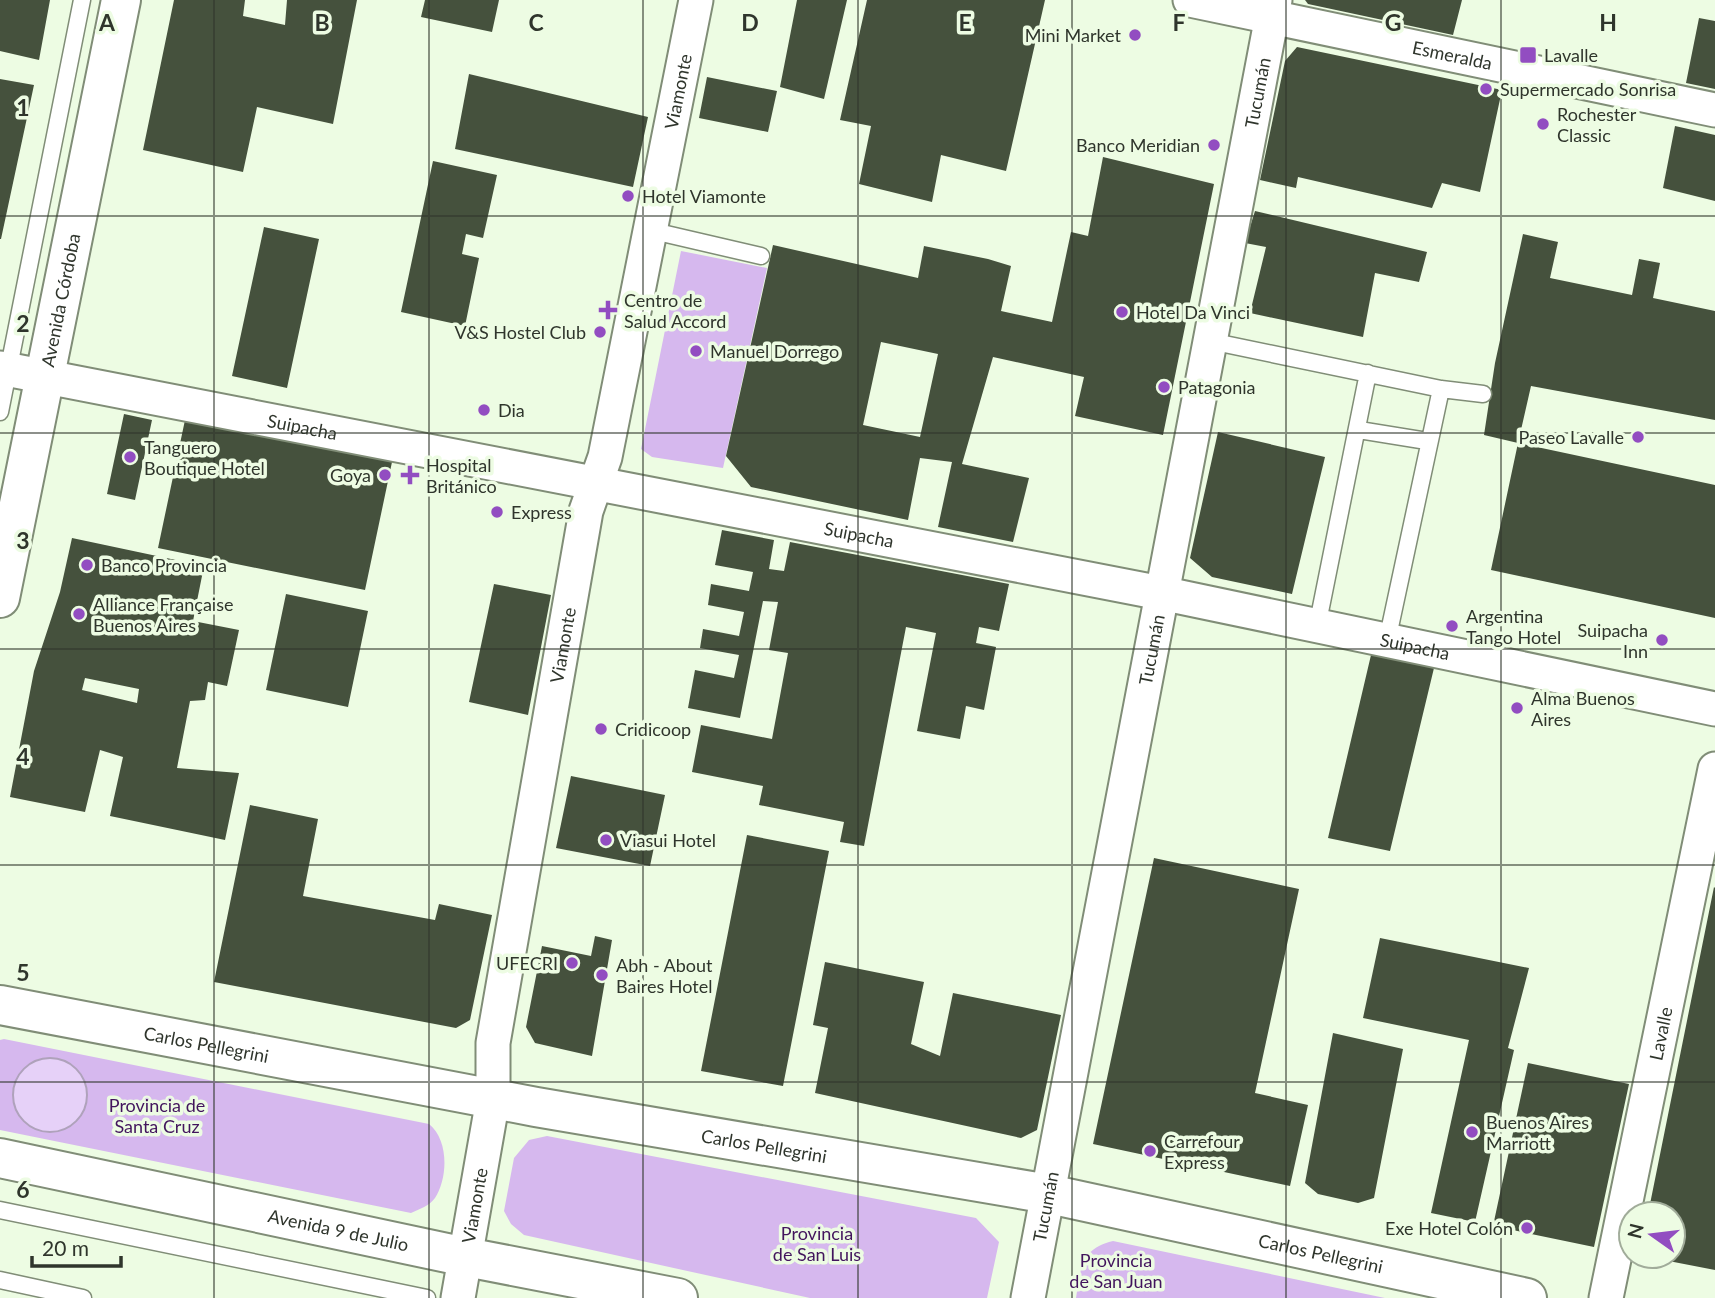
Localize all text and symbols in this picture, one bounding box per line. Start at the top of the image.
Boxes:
text: A [98,8,116,36]
text: B [314,8,330,36]
text: C [528,8,544,36]
text: D [741,8,759,36]
text: E [958,8,972,36]
text: F [1172,8,1186,36]
text: G [1385,8,1401,36]
text: H [1599,8,1617,36]
place label: Mini Market [1025,24,1122,46]
marker: Mini Market [1127,27,1143,43]
street label: Esmeralda [1410,36,1494,74]
place label: Lavalle [1544,44,1598,66]
marker: Lavalle [1518,45,1538,65]
street label: Viamonte [660,52,696,131]
street label: Tucumán [1240,56,1275,130]
place label: Supermercado Sonrisa [1500,78,1676,100]
marker: Supermercado Sonrisa [1478,81,1494,97]
text: 1 [16,93,30,121]
place label: Rochester Classic [1557,103,1637,146]
marker: Rochester Classic [1535,116,1551,132]
place label: Banco Meridian [1076,134,1200,156]
marker: Banco Meridian [1206,137,1222,153]
place label: Hotel Viamonte [642,185,766,207]
marker: Hotel Viamonte [620,188,636,204]
street label: Avenida Córdoba [36,231,85,369]
place label: Centro de Salud Accord [624,289,726,332]
marker: Centro de Salud Accord [598,300,618,320]
place label: Hotel Da Vinci [1136,301,1250,323]
marker: Hotel Da Vinci [1114,304,1130,320]
text: 2 [16,309,30,337]
place label: V&S Hostel Club [455,321,586,343]
marker: V&S Hostel Club [592,324,608,340]
place label: Manuel Dorrego [710,340,839,362]
marker: Manuel Dorrego [688,343,704,359]
place label: Patagonia [1178,376,1255,398]
marker: Patagonia [1156,379,1172,395]
place label: Dia [498,399,525,421]
marker: Dia [476,402,492,418]
street label: Suipacha [266,409,339,444]
place label: Paseo Lavalle [1518,426,1624,448]
marker: Paseo Lavalle [1630,429,1646,445]
place label: Tanguero Boutique Hotel [144,436,265,479]
marker: Tanguero Boutique Hotel [122,449,138,465]
place label: Hospital Británico [426,454,497,497]
place label: Goya [330,464,371,486]
marker: Hospital Británico [400,465,420,485]
marker: Goya [377,467,393,483]
place label: Express [511,501,572,523]
marker: Express [489,504,505,520]
street label: Suipacha [822,517,896,552]
text: 3 [16,526,30,554]
place label: Banco Provincia [101,554,227,576]
marker: Banco Provincia [79,557,95,573]
place label: Alliance Française Buenos Aires [93,593,233,636]
place label: Argentina Tango Hotel [1466,605,1561,648]
marker: Alliance Française Buenos Aires [71,606,87,622]
street label: Viamonte [545,606,580,685]
street label: Tucumán [1134,613,1169,687]
marker: Argentina Tango Hotel [1444,618,1460,634]
place label: Suipacha Inn [1577,619,1648,662]
street label: Suipacha [1378,628,1452,664]
marker: Suipacha Inn [1654,632,1670,648]
place label: Alma Buenos Aires [1531,687,1635,730]
marker: Alma Buenos Aires [1509,700,1525,716]
place label: Cridicoop [615,718,691,740]
marker: Cridicoop [593,721,609,737]
text: 4 [16,742,30,770]
place label: Viasui Hotel [620,829,716,851]
marker: Viasui Hotel [598,832,614,848]
place label: UFECRI [496,952,558,974]
place label: Abh - About Baires Hotel [616,954,713,997]
marker: UFECRI [564,955,580,971]
text: 5 [16,958,30,986]
marker: Abh - About Baires Hotel [594,967,610,983]
street label: Lavalle [1644,1005,1677,1062]
street label: Carlos Pellegrini [142,1022,271,1067]
park label: Provincia de Santa Cruz [109,1094,205,1137]
place label: Buenos Aires Marriott [1486,1111,1589,1154]
street label: Carlos Pellegrini [700,1124,829,1167]
marker: Buenos Aires Marriott [1464,1124,1480,1140]
place label: Carrefour Express [1164,1130,1240,1173]
marker: Carrefour Express [1142,1143,1158,1159]
street label: Viamonte [457,1166,492,1245]
street label: Tucumán [1028,1170,1063,1244]
text: 6 [16,1175,30,1203]
north arrow [1617,1200,1687,1270]
street label: Avenida 9 de Julio [266,1204,411,1256]
place label: Exe Hotel Colón [1385,1217,1513,1239]
marker: Exe Hotel Colón [1519,1220,1535,1236]
text: N [1622,1221,1648,1241]
park label: Provincia de San Luis [773,1222,861,1265]
scale bar [32,1224,121,1268]
street label: Carlos Pellegrini [1256,1229,1385,1277]
text: 20 m [42,1235,89,1260]
park label: Provincia de San Juan [1069,1249,1163,1292]

